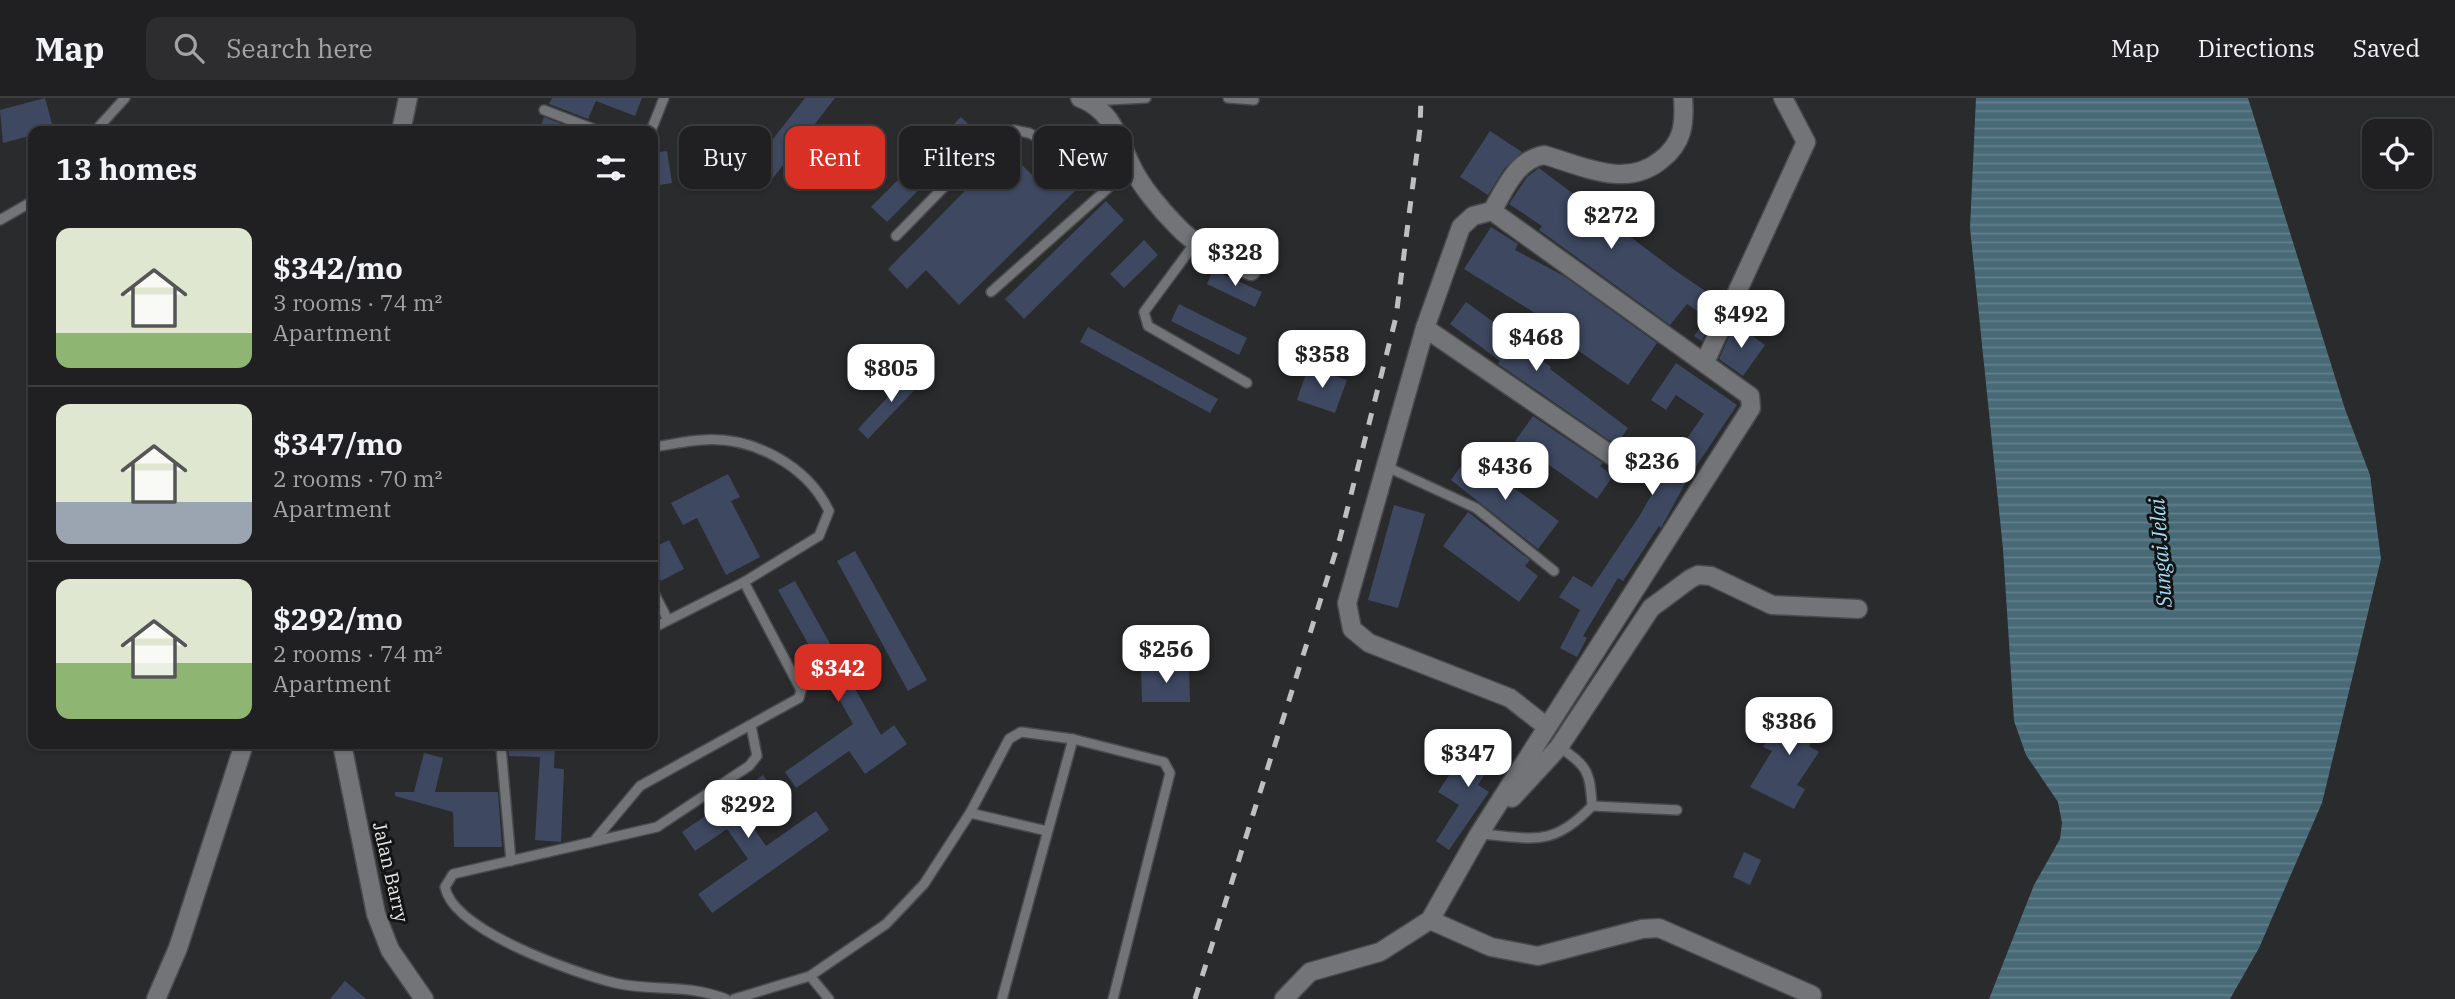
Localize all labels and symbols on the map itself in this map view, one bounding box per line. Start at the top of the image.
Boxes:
pin: $272 [1570,192,1652,251]
pin: $328 [1194,228,1276,288]
pin: $492 [1700,290,1782,350]
pin: $468 [1495,314,1577,373]
pin: $358 [1281,330,1363,390]
pin: $805 [850,344,932,404]
pin: $236 [1611,438,1693,497]
pin: $436 [1464,442,1546,502]
water label: Sungai Jelai [2142,497,2178,610]
pin: $256 [1125,626,1207,685]
pin: $342 [797,644,879,704]
pin: $386 [1748,698,1830,757]
pin: $347 [1427,730,1509,789]
pin: $292 [707,780,789,840]
street label: Jalan Barry [368,819,414,925]

